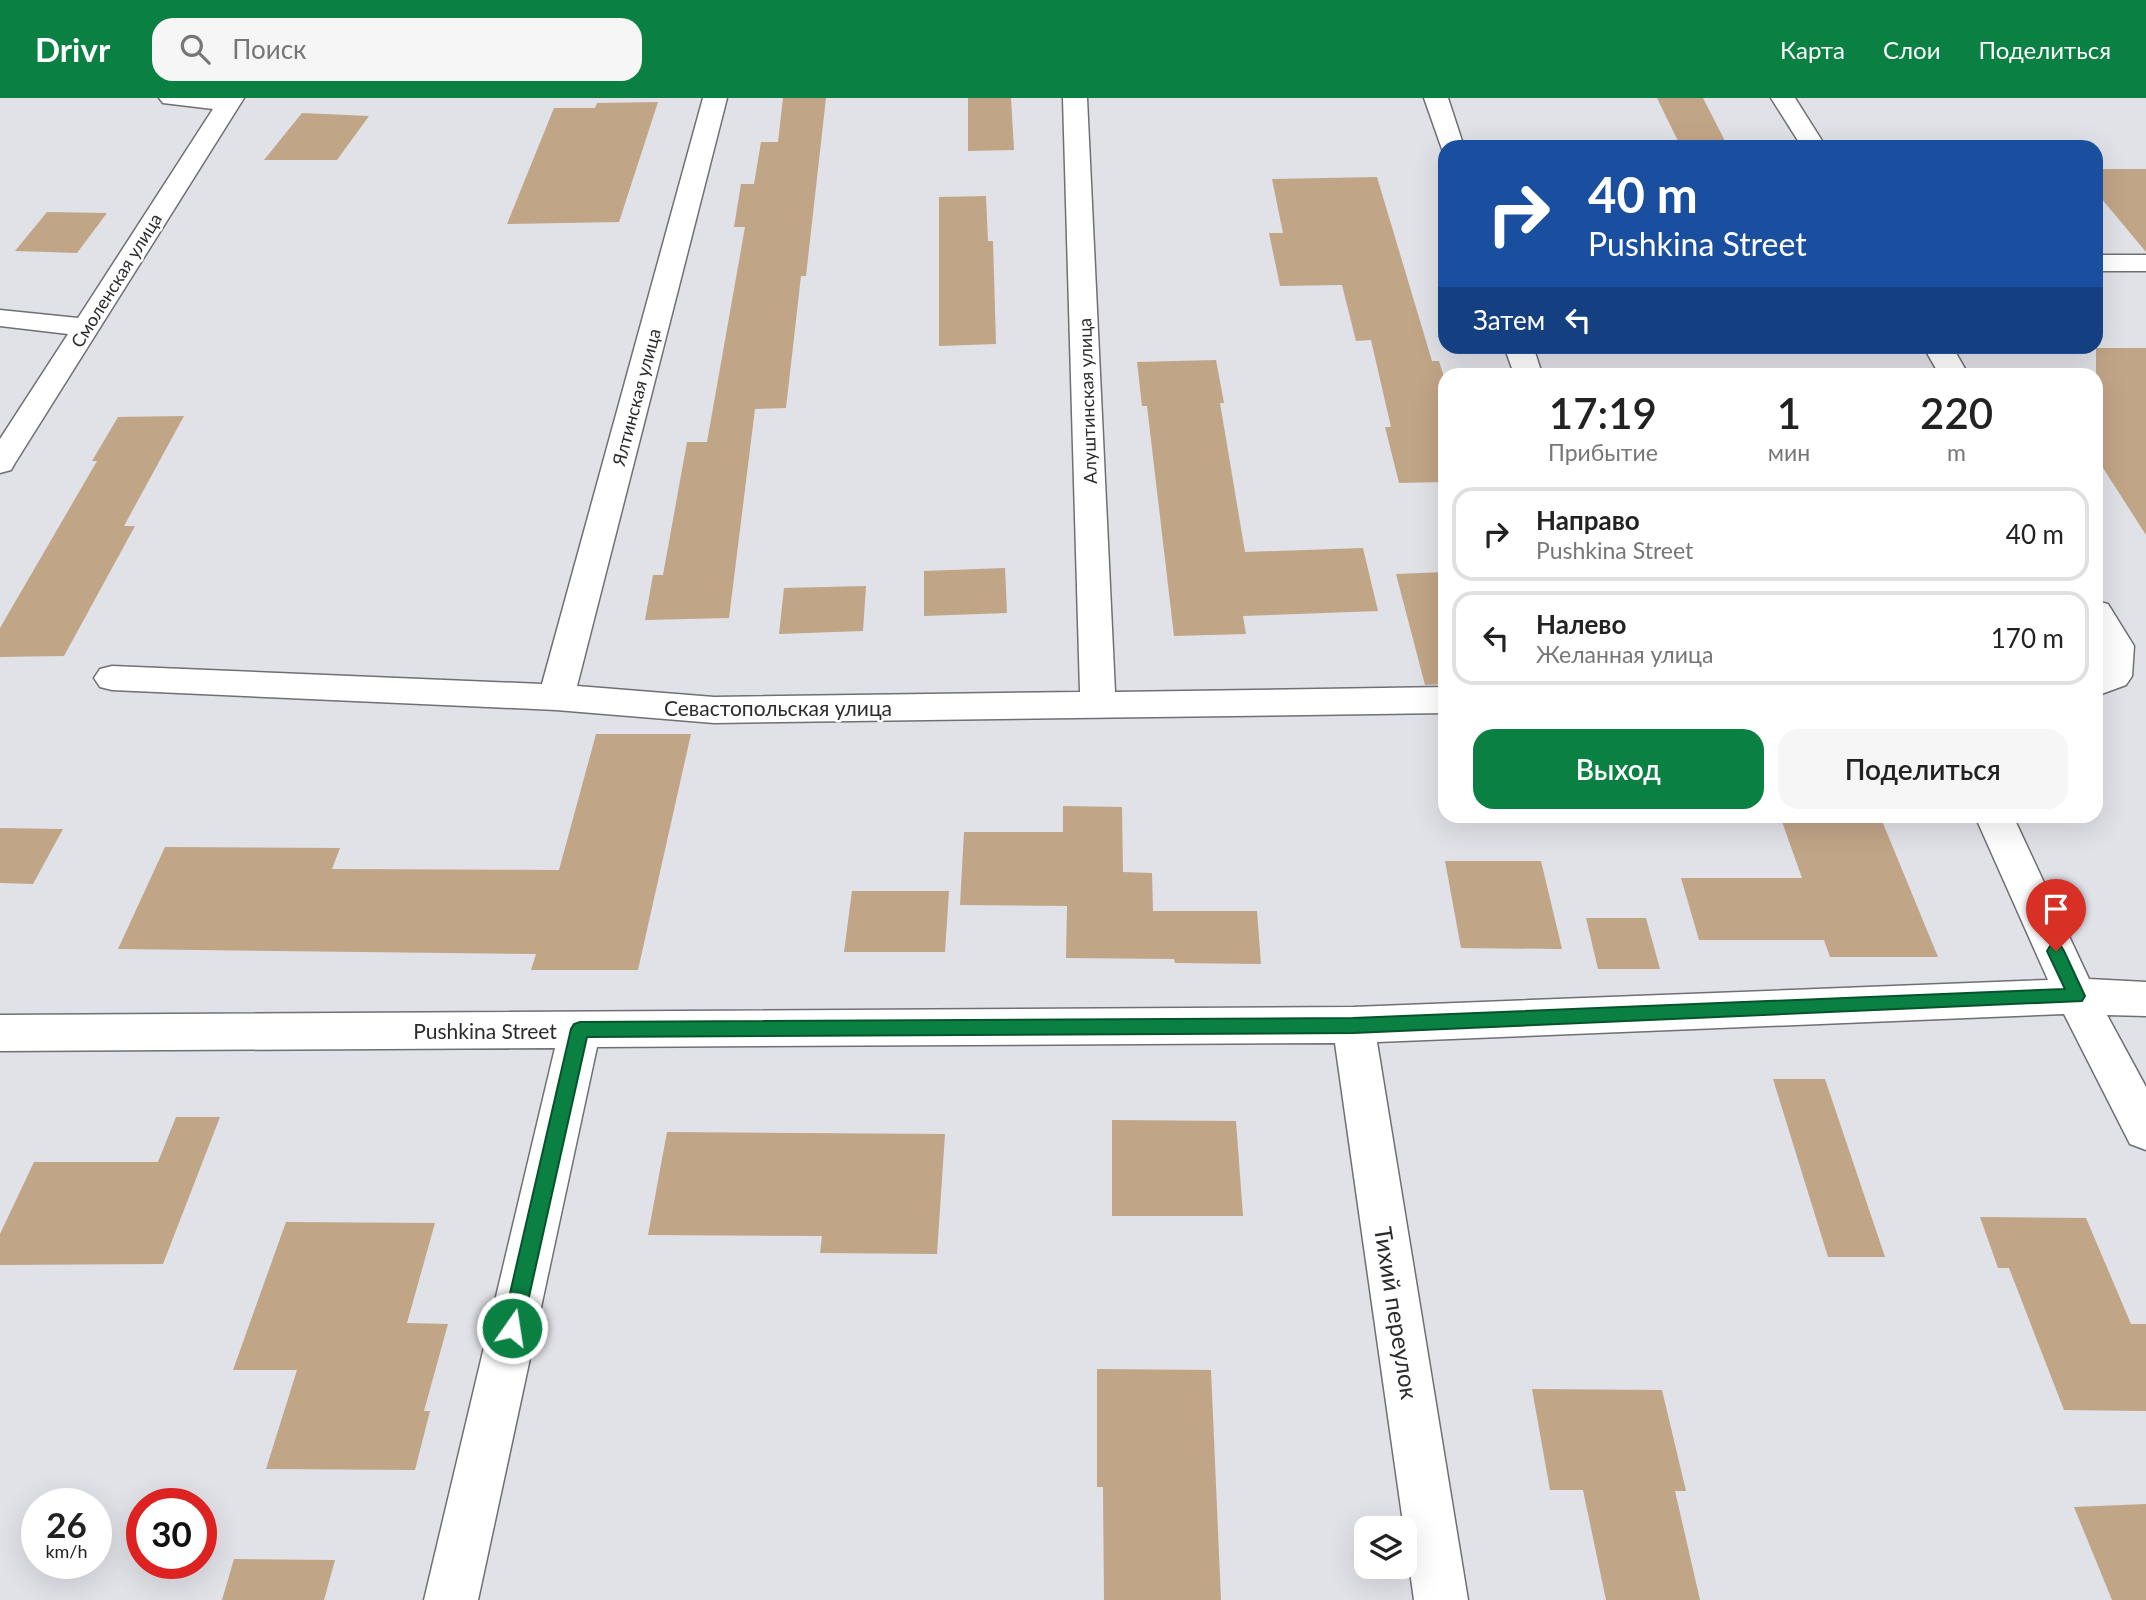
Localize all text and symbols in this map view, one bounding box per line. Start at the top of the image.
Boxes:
search box [152,18,642,81]
text: Drivr [35,29,110,69]
icon: search [176,30,214,68]
text: Поиск [232,33,307,65]
text: Карта [1780,35,1845,64]
text: Слои [1883,35,1940,64]
text: Поделиться [1978,35,2111,64]
text: 40 m [1588,165,1698,223]
icon: right [1473,168,1564,259]
street label: Смоленская улица [66,209,166,351]
text: Pushkina Street [1588,224,1807,263]
icon: left [1559,301,1597,339]
text: Затем [1473,304,1545,336]
street label: Алуштинская улица [1073,318,1101,484]
street label: Ялтинская улица [607,326,665,469]
text: 17:19 [1549,388,1657,438]
text: 1 [1777,388,1801,438]
text: 220 [1920,388,1993,438]
text: Прибытие [1548,438,1658,466]
text: мин [1768,438,1810,466]
text: m [1947,438,1966,466]
text: Направо [1536,504,1640,536]
icon: right [1477,515,1515,553]
text: 40 m [2006,518,2064,550]
text: Pushkina Street [1536,536,1693,564]
text: Налево [1536,608,1626,640]
icon: left [1477,619,1515,657]
text: 170 m [1991,622,2064,654]
text: Желанная улица [1536,640,1713,668]
street label: Севастопольская улица [664,695,892,720]
button: Выход [1473,729,1764,809]
button: Поделиться [1778,729,2068,809]
pin [2026,879,2086,951]
icon: arrive [2037,890,2075,928]
street label: Pushkina Street [413,1018,557,1043]
street label: Тихий переулок [1369,1225,1425,1402]
position arrow [475,1291,549,1365]
speed limit sign: 30 [126,1488,217,1579]
text: 26 [46,1503,87,1545]
map controls [1354,1516,1417,1579]
button: layers [1354,1516,1417,1579]
text: km/h [45,1540,88,1562]

